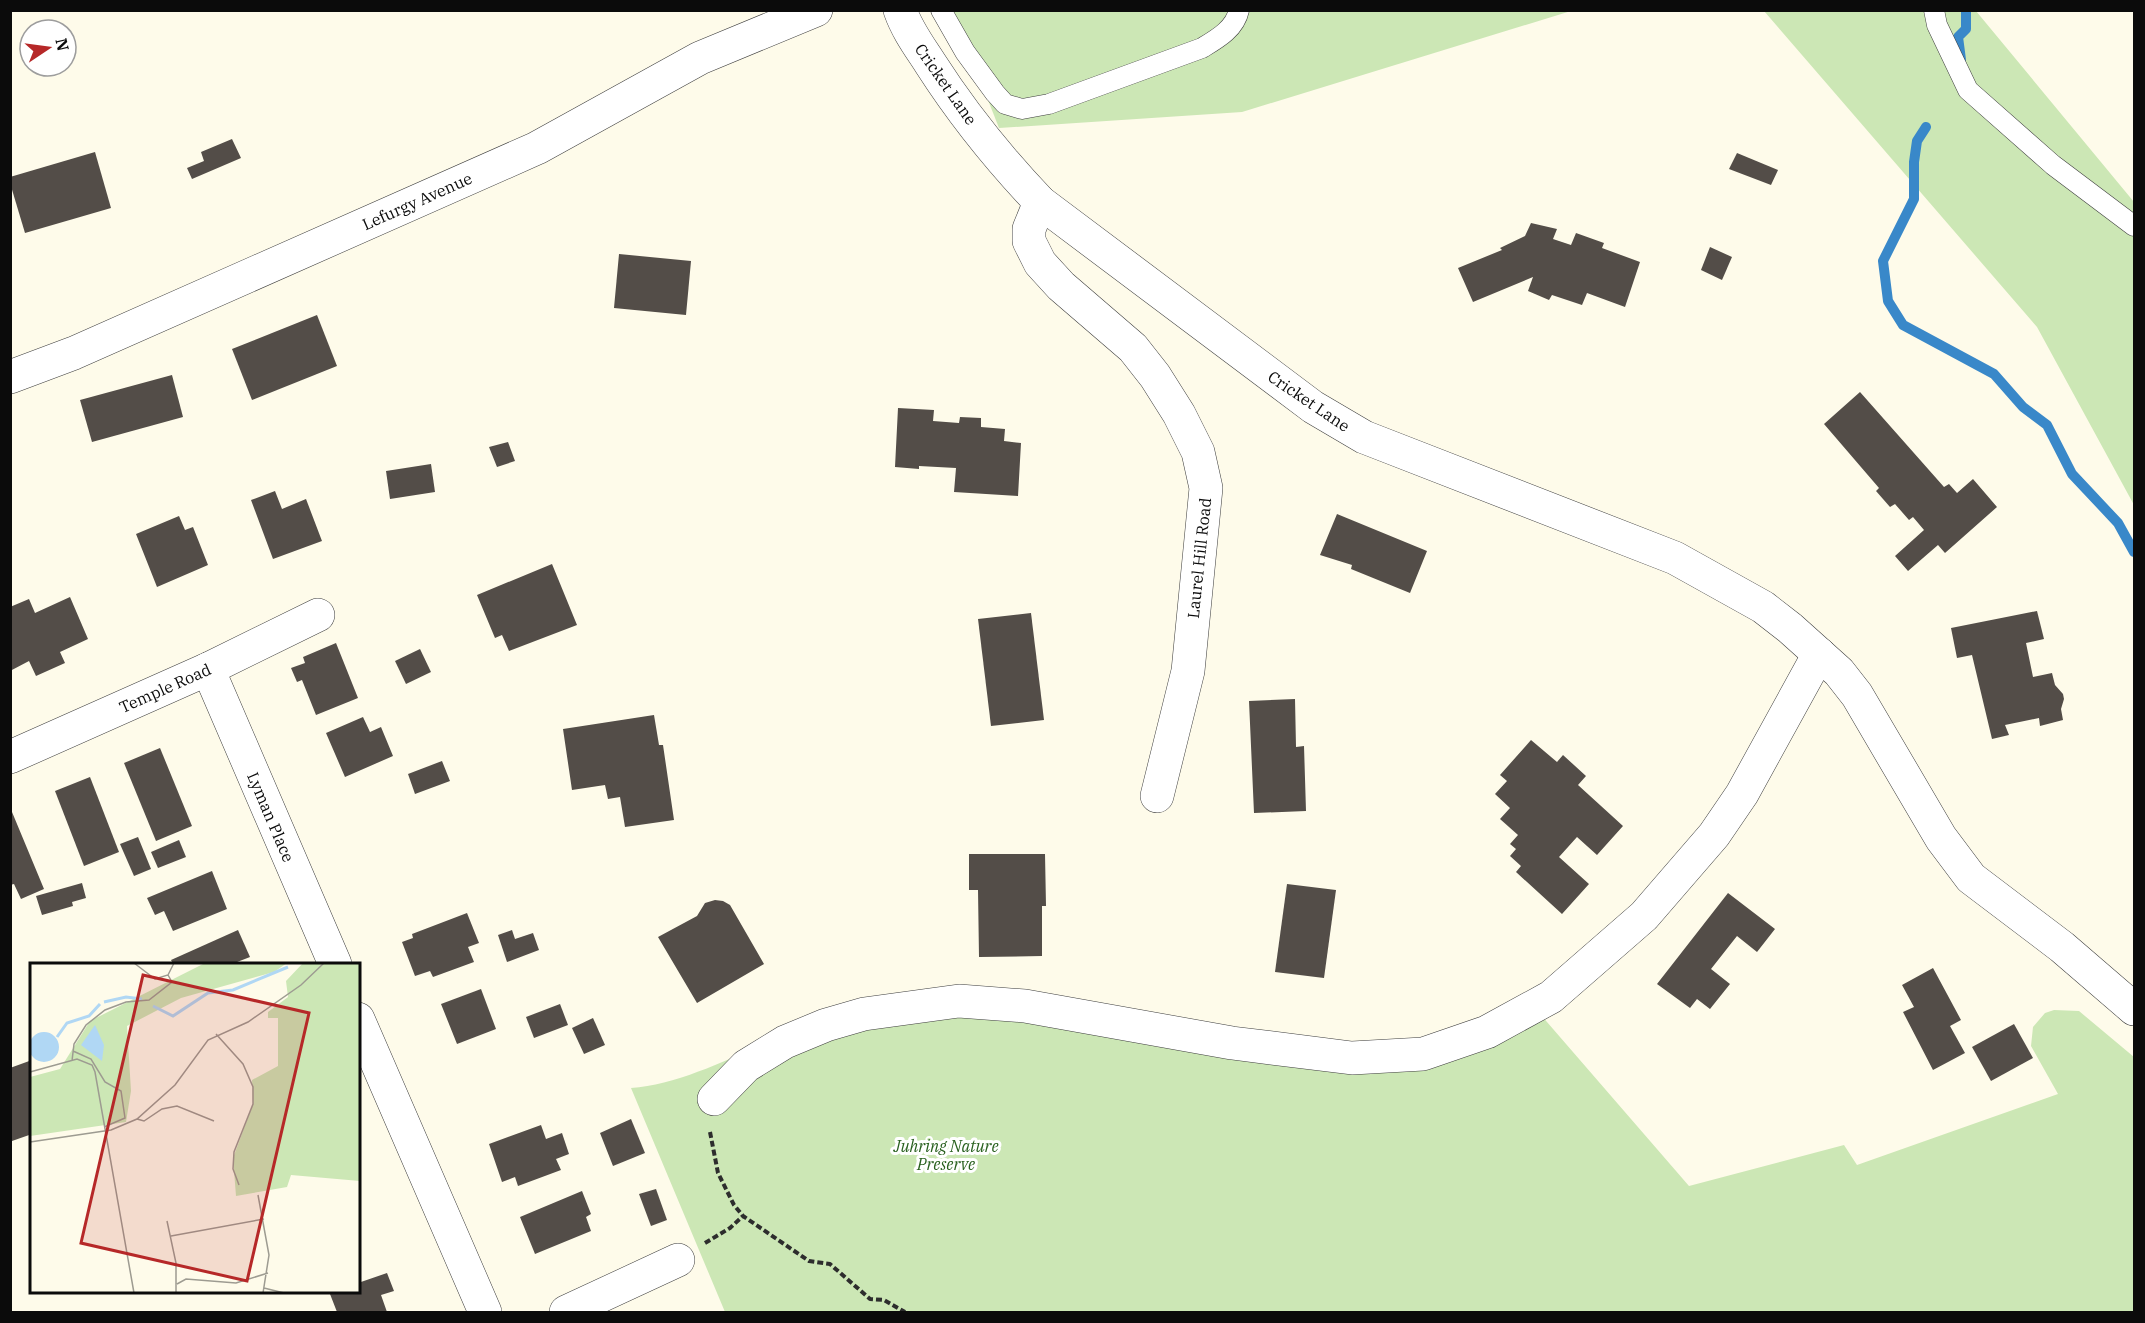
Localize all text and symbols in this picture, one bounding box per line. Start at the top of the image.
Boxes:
north arrow [18,18,78,78]
text: N [51,36,74,53]
street label: Cricket Lane [911,40,981,128]
street label: Lefurgy Avenue [359,168,475,234]
street label: Cricket Lane [1264,366,1354,436]
street label: Laurel Hill Road [1183,496,1215,619]
street label: Temple Road [116,659,214,717]
street label: Lyman Place [243,769,299,865]
inset map [30,963,360,1293]
park label: Juhring Nature Preserve [892,1136,999,1174]

